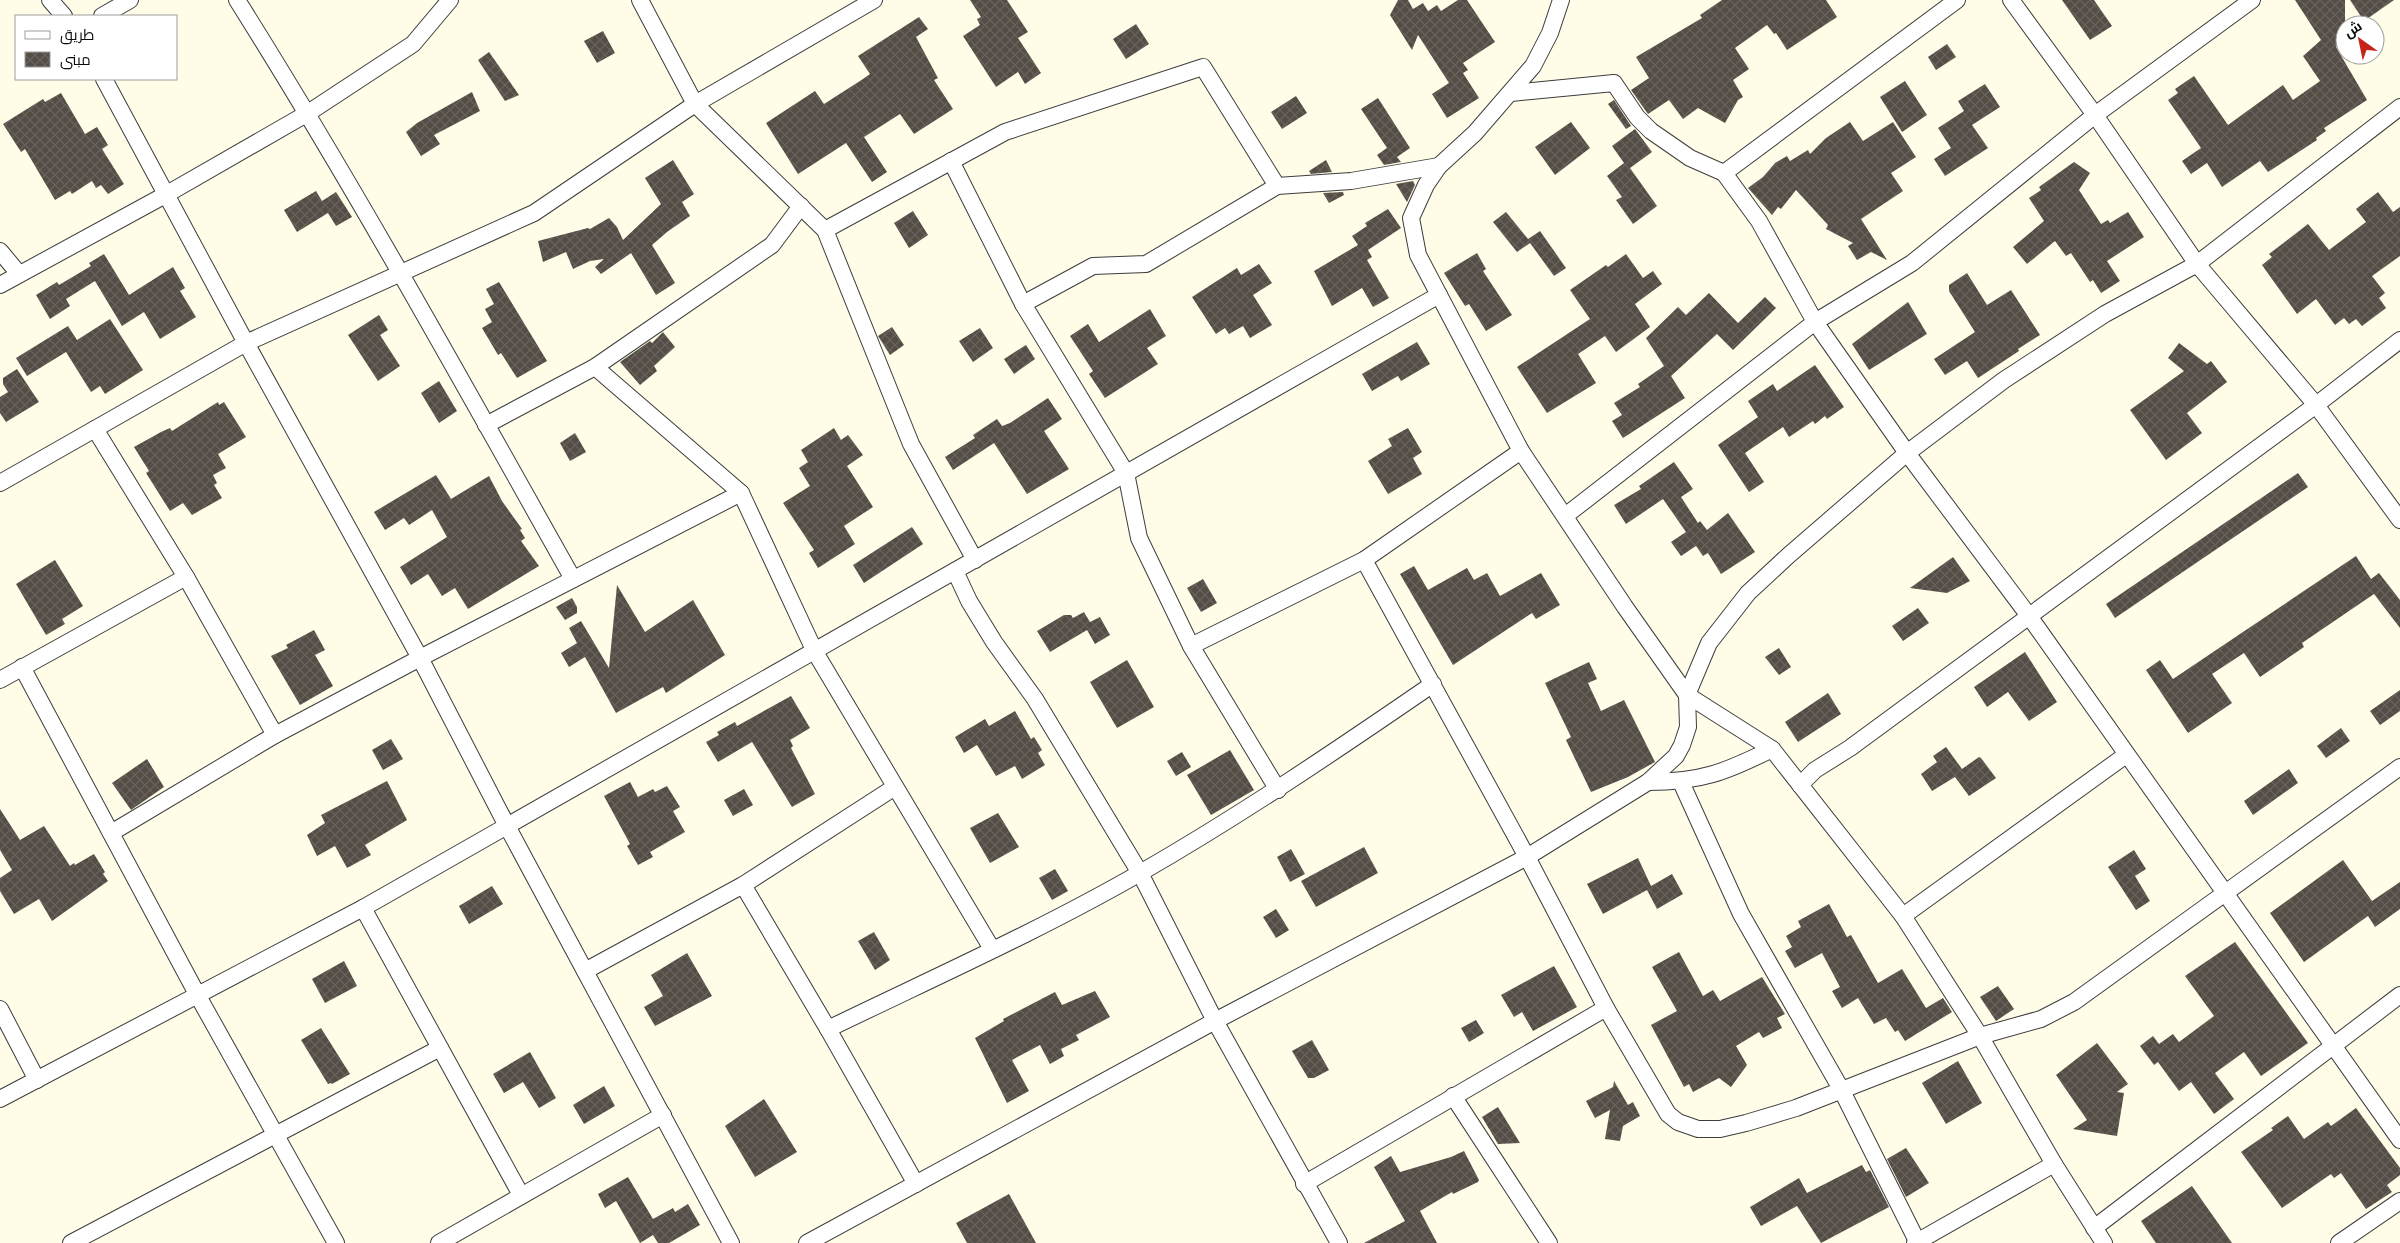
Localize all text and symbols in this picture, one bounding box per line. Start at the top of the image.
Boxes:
legend [15,15,178,80]
north arrow [2335,15,2385,65]
text: ش [2339,15,2365,42]
text: طريق [60,22,94,45]
text: مبنى [60,47,91,70]

